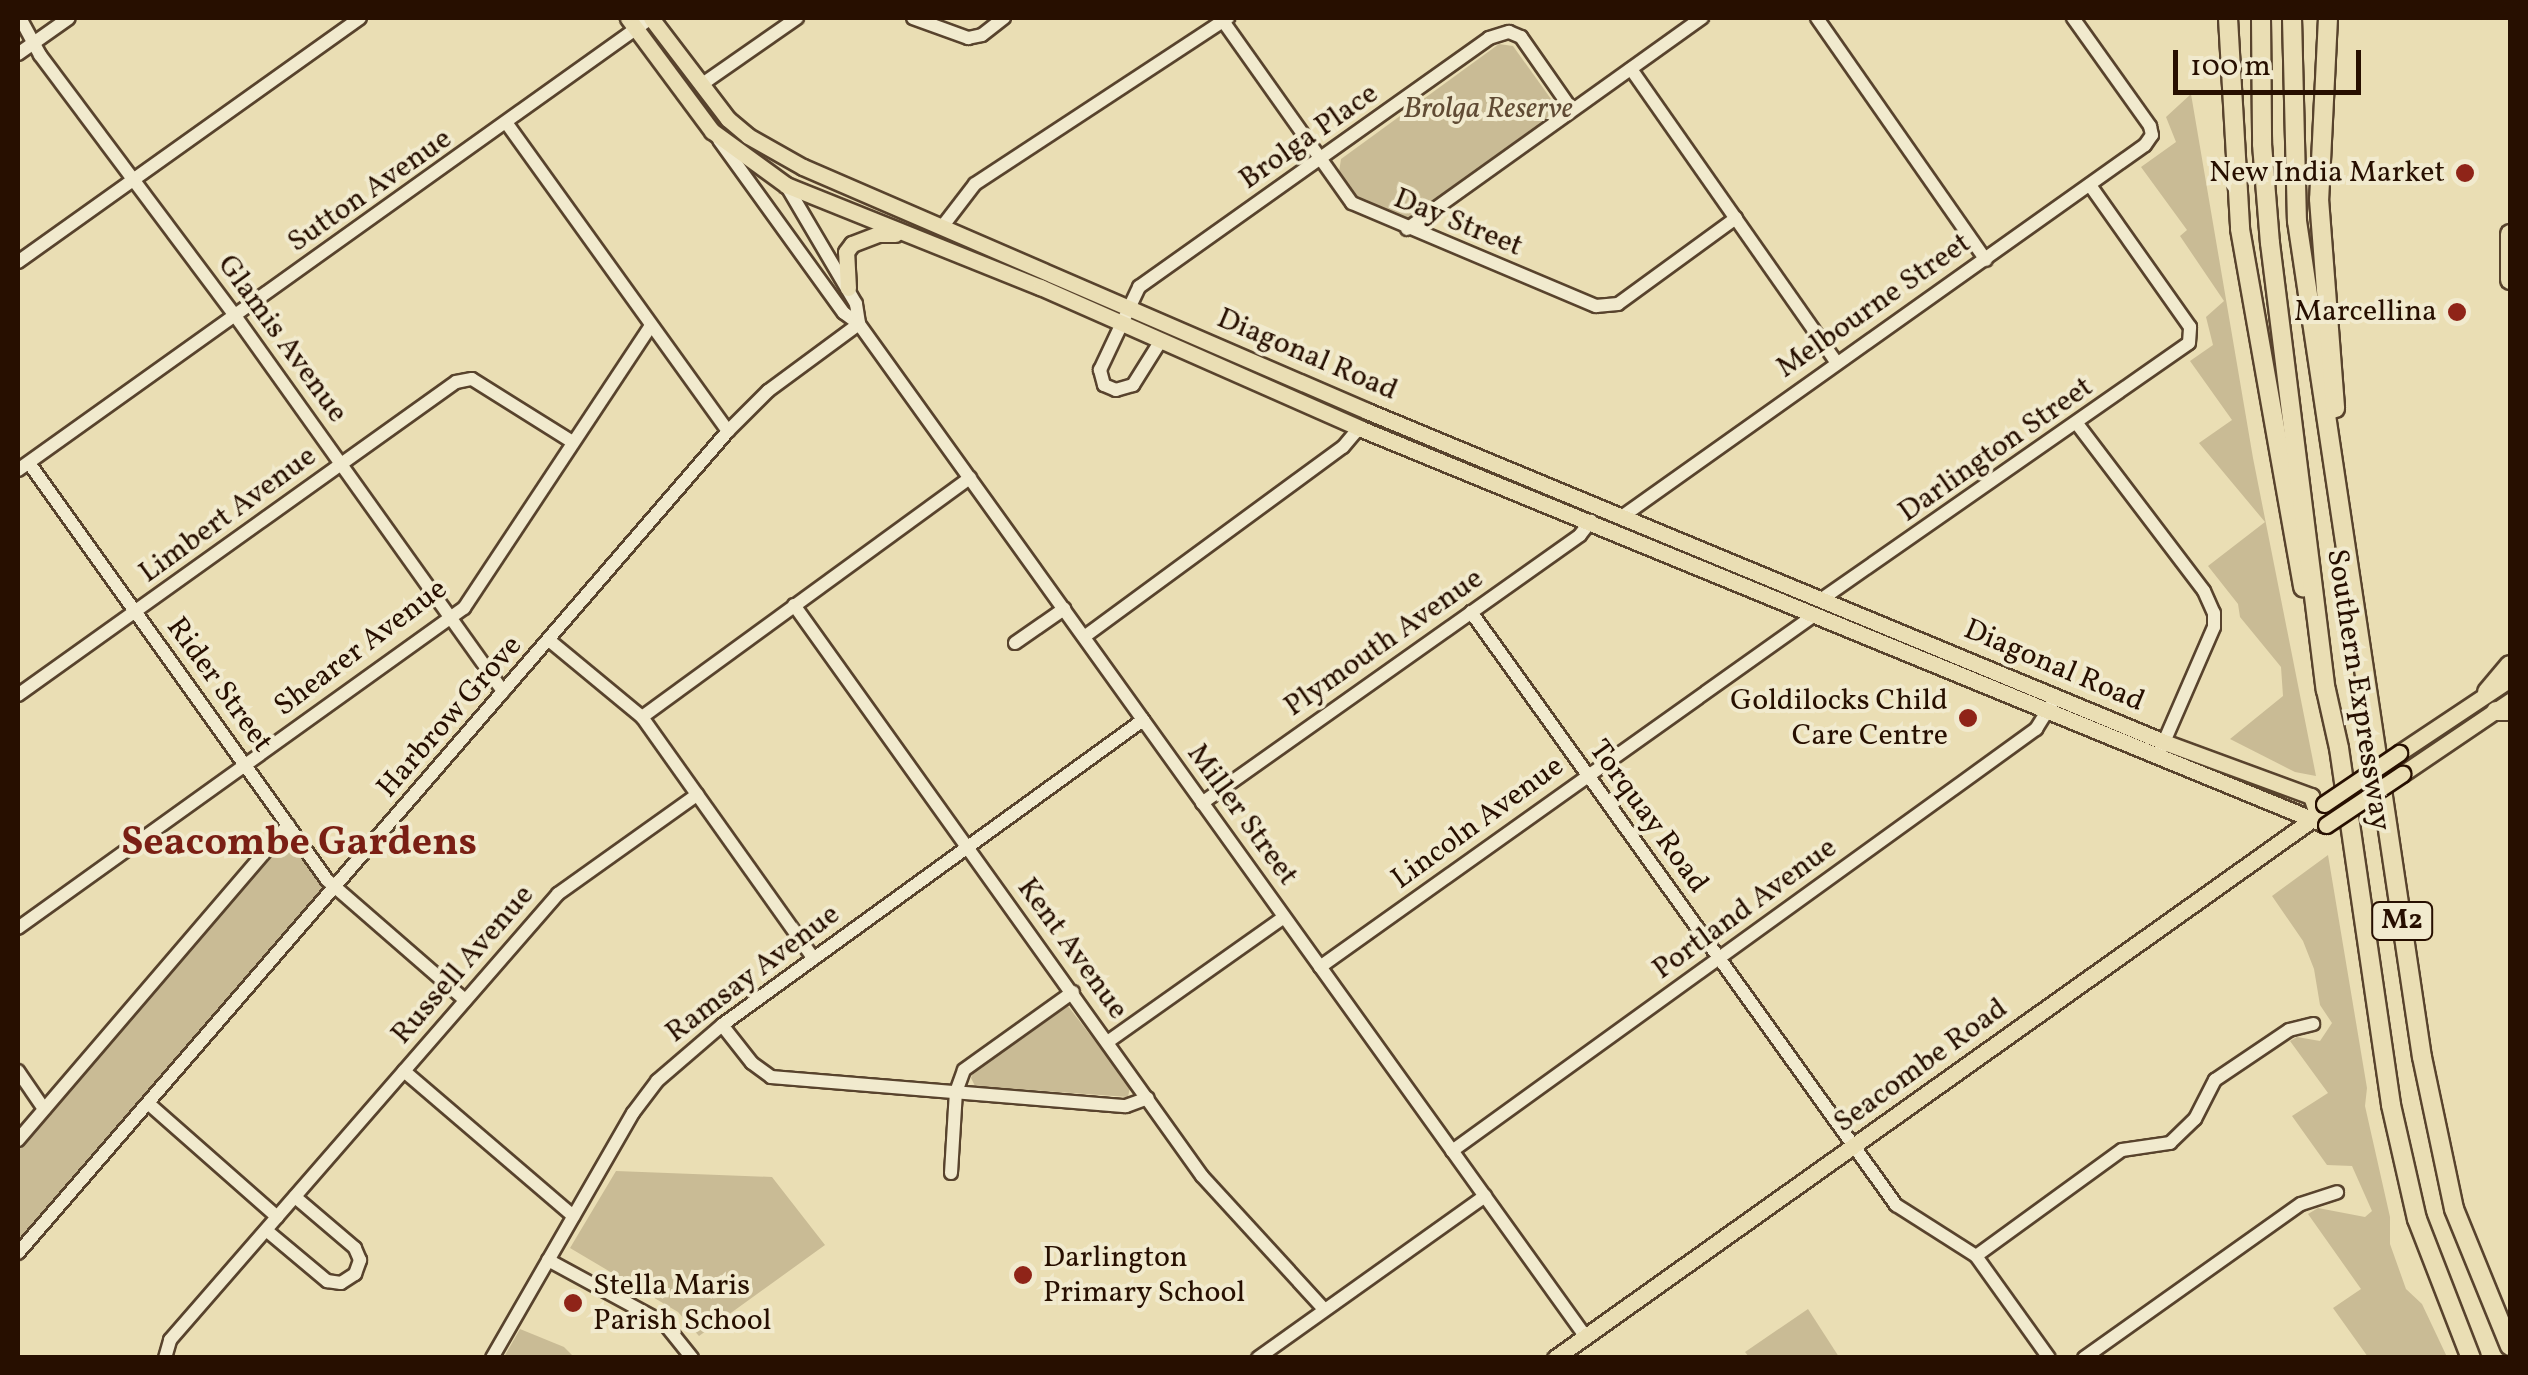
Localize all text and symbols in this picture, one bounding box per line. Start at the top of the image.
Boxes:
scale bar [2178,30,2366,92]
text: 100 m [2190,46,2271,88]
street label: Brolga Place [1233,76,1385,198]
park label: Brolga Reserve [1403,91,1573,127]
street label: Sutton Avenue [281,121,459,261]
place label: New India Market [2208,155,2445,191]
marker: New India Market [2454,162,2476,184]
street label: Day Street [1388,181,1528,265]
street label: Melbourne Street [1770,226,1978,386]
street label: Glamis Avenue [209,248,355,430]
place label: Marcellina [2294,294,2437,330]
street label: Diagonal Road [1211,301,1403,409]
marker: Marcellina [2446,301,2468,323]
street label: Darlington Street [1892,369,2100,531]
street label: Limbert Avenue [132,439,324,591]
street label: Southern Expressway [2318,547,2398,833]
street label: Plymouth Avenue [1278,561,1490,725]
street label: Shearer Avenue [267,571,455,725]
street label: Rider Street [158,611,280,759]
street label: Diagonal Road [1958,612,2150,720]
street label: Harbrow Grove [370,628,530,806]
place label: Goldilocks Child Care Centre [1730,683,1948,754]
marker: Goldilocks Child Care Centre [1957,707,1979,729]
street label: Torquay Road [1580,733,1716,901]
street label: Miller Street [1179,737,1305,893]
street label: Lincoln Avenue [1385,749,1571,897]
district label: Seacombe Gardens [121,820,477,868]
street label: Portland Avenue [1646,830,1844,988]
street label: Kent Avenue [1009,871,1135,1027]
street label: Russell Avenue [384,878,542,1052]
street label: Ramsay Avenue [659,897,847,1051]
road number: M2 [2370,898,2434,944]
street label: Seacombe Road [1827,991,2015,1141]
place label: Darlington Primary School [1043,1240,1246,1310]
marker: Darlington Primary School [1012,1264,1034,1286]
place label: Stella Maris Parish School [593,1268,771,1338]
marker: Stella Maris Parish School [562,1292,584,1314]

